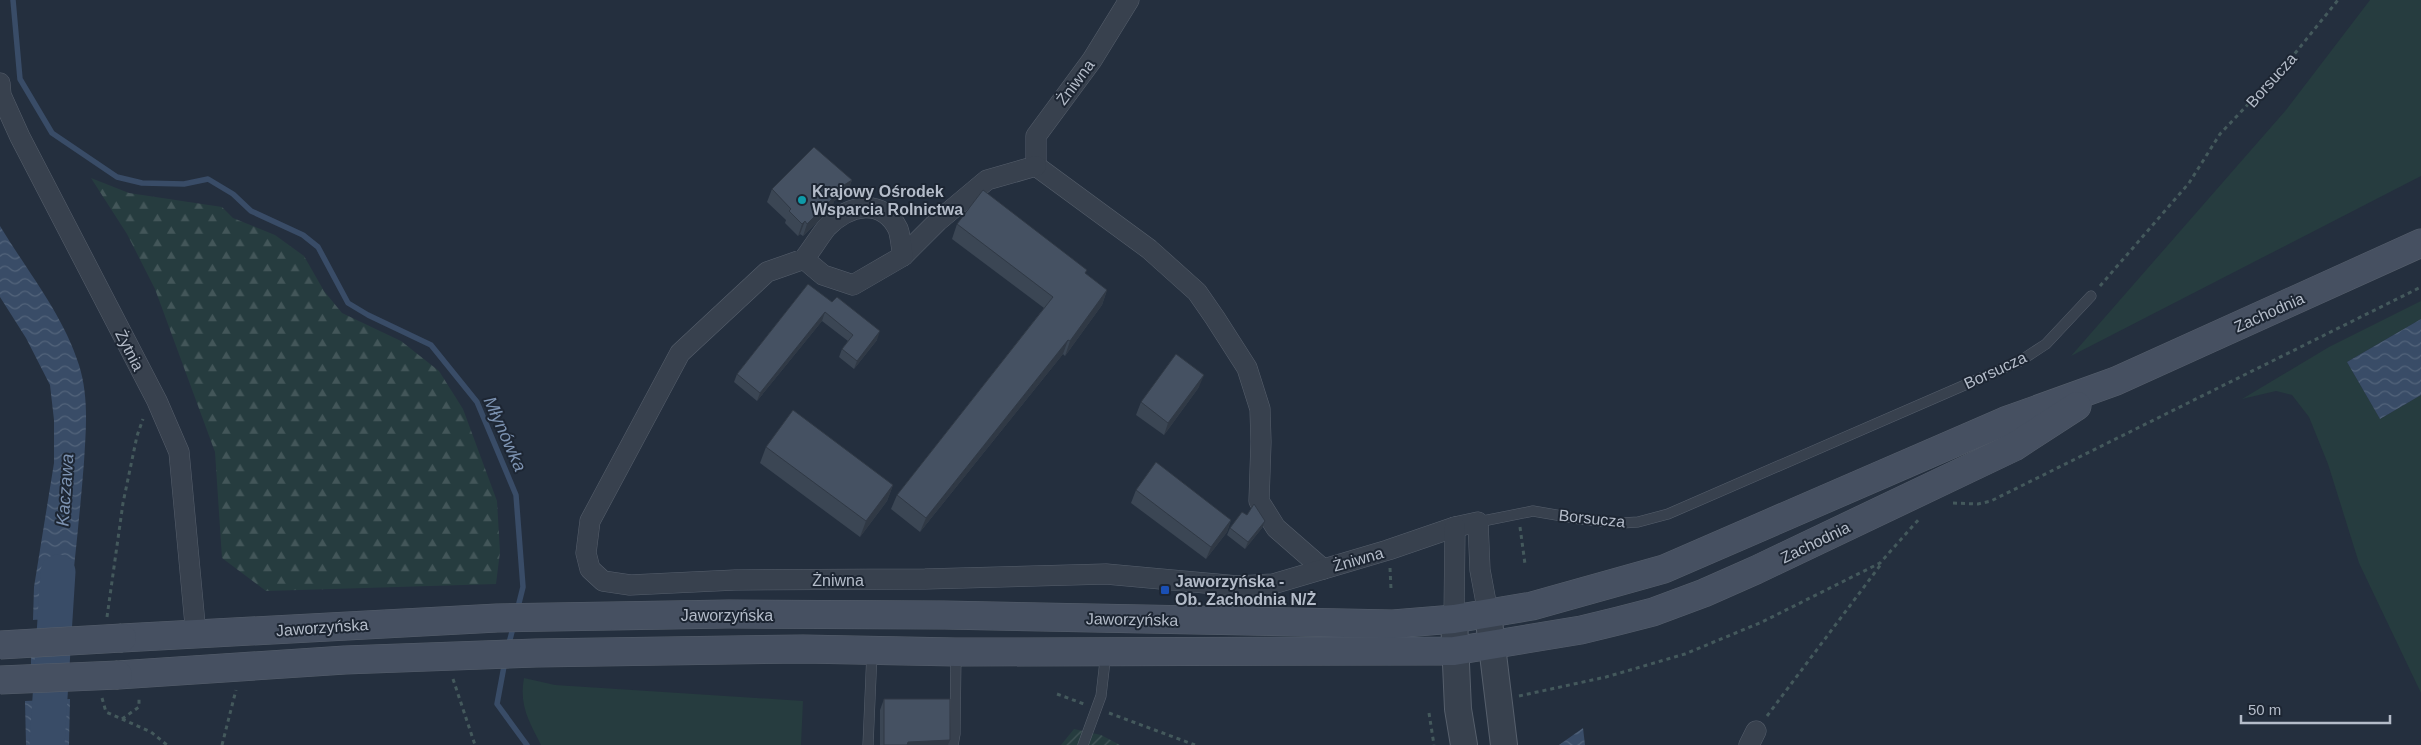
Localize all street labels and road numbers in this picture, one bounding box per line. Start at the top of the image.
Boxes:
street label: Borsucza [2243,50,2300,111]
street label: Żniwna [1052,56,1098,108]
street label: Zachodnia [2232,289,2307,335]
street label: Żytnia [112,326,148,374]
street label: Borsucza [1961,349,2029,392]
street label: Borsucza [1558,507,1626,530]
street label: Zachodnia [1778,518,1853,566]
street label: Żniwna [1331,543,1385,575]
street label: Żniwna [812,571,864,589]
street label: Jaworzyńska [681,607,773,624]
street label: Jaworzyńska [1086,610,1178,629]
street label: Jaworzyńska [275,616,369,639]

